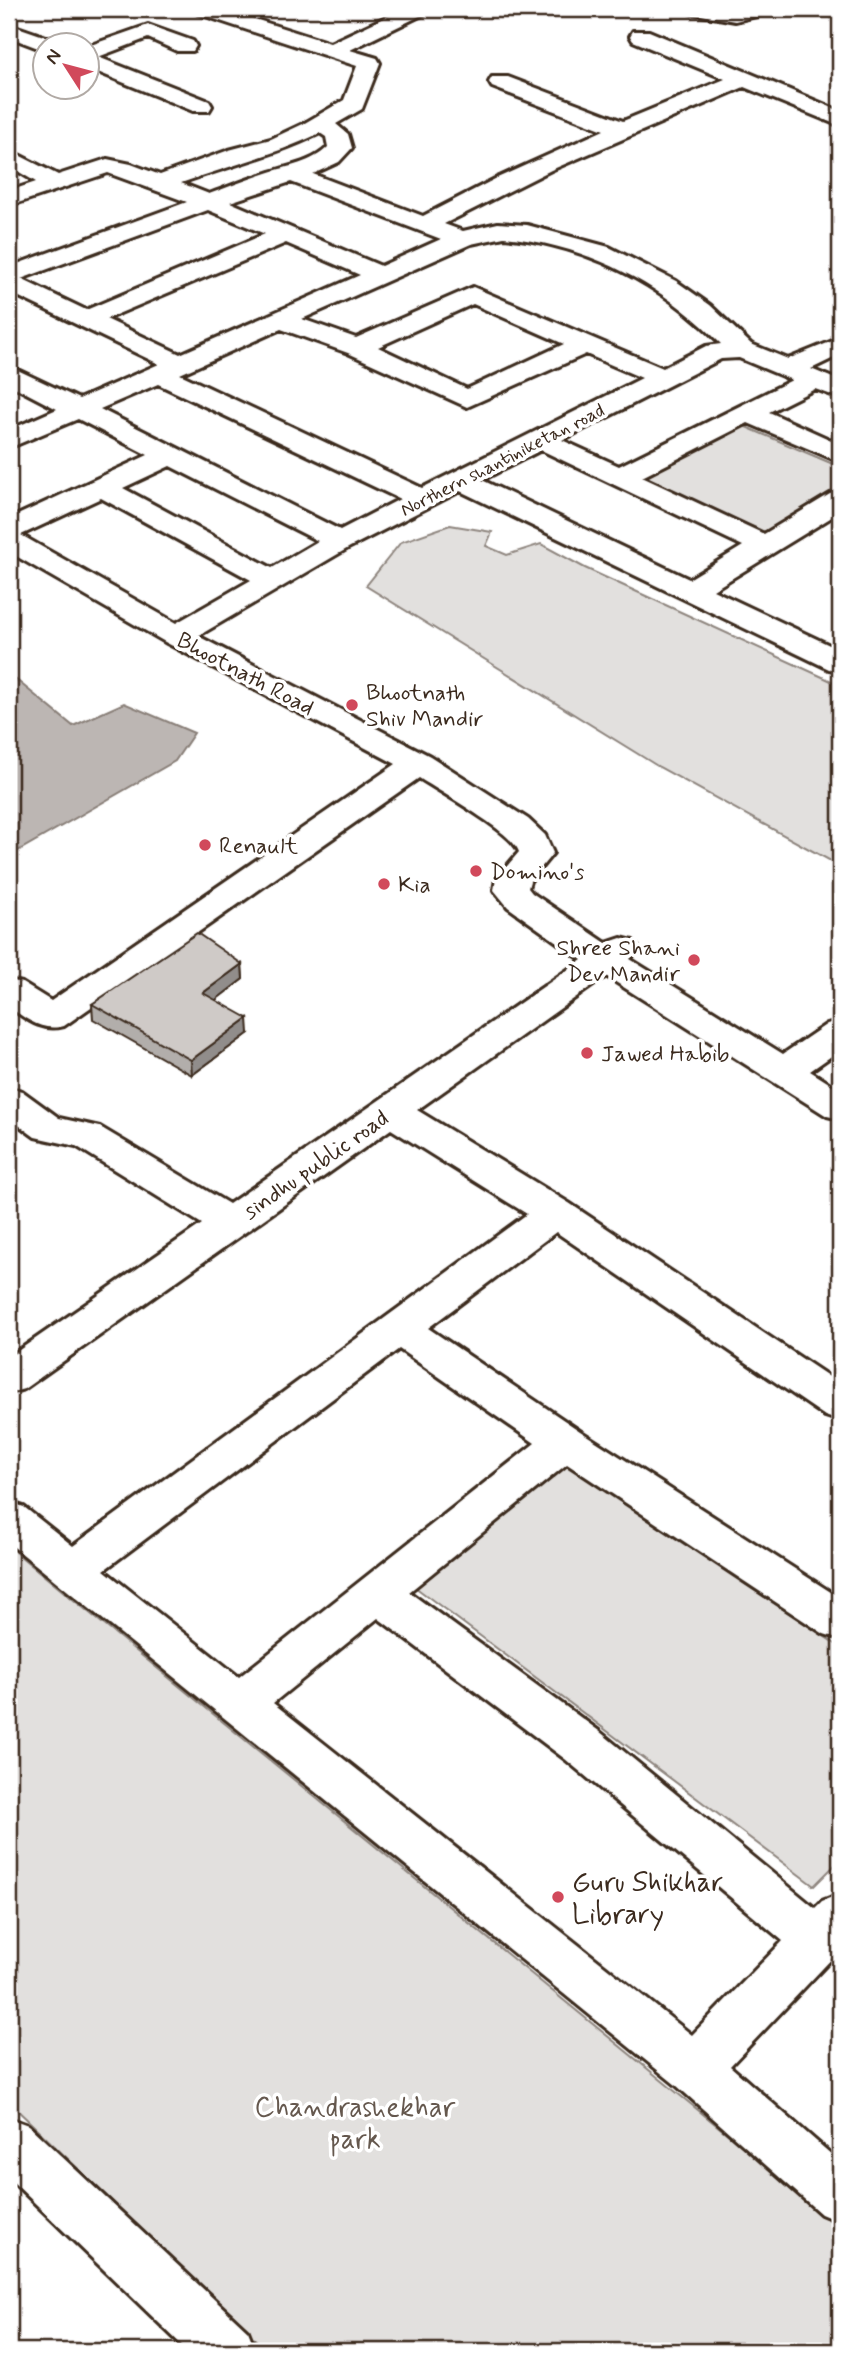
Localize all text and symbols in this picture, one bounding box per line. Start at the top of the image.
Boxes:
north arrow [32,32,102,102]
text: N [40,44,67,69]
street label: Northern shantiniketan road [396,398,609,523]
street label: Bhootnath Road [171,626,319,724]
place label: Bhootnath Shiv Mandir [366,679,484,735]
marker: Bhootnath Shiv Mandir [344,697,360,713]
place label: Renault [219,832,298,862]
marker: Renault [197,837,213,853]
place label: Domino's [490,858,584,888]
marker: Domino's [468,863,484,879]
place label: Kia [398,871,431,901]
marker: Kia [376,876,392,892]
place label: Shree Shani Dev Mandir [556,934,680,990]
marker: Shree Shani Dev Mandir [686,952,702,968]
place label: Jawed Habib [601,1040,729,1070]
marker: Jawed Habib [579,1045,595,1061]
street label: sindhu public road [237,1104,395,1227]
place label: Guru Shikhar Library [572,1865,723,1934]
marker: Guru Shikhar Library [550,1889,566,1905]
park label: Chandrashekhar park [255,2090,456,2159]

